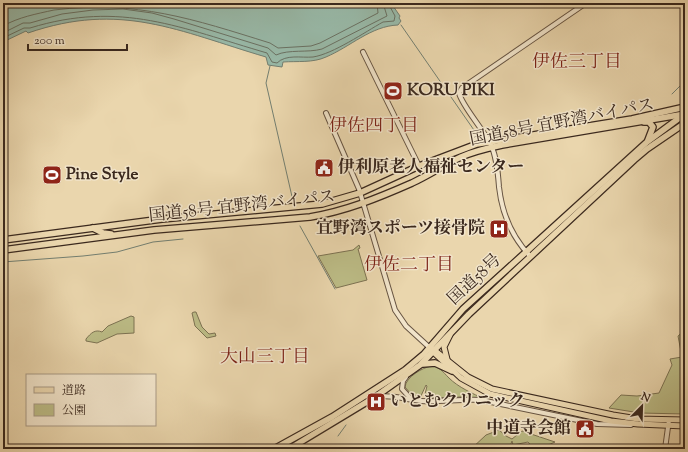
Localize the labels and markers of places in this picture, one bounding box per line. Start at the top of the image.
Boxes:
place label: KORU PIKI [407,79,495,103]
sports icon: KORU PIKI [382,80,404,102]
place label: 伊利原老人福祉センター [338,156,524,180]
public building icon: 伊利原老人福祉センター [313,157,335,179]
place label: Pine Style [66,163,138,187]
sports icon: Pine Style [41,164,63,186]
place label: 宜野湾スポーツ接骨院 [316,217,485,241]
hospital icon: 宜野湾スポーツ接骨院 [488,218,510,240]
place label: いとむクリニック [390,390,525,414]
hospital icon: いとむクリニック [365,391,387,413]
place label: 中道寺会館 [486,417,571,441]
public building icon: 中道寺会館 [574,418,596,440]

